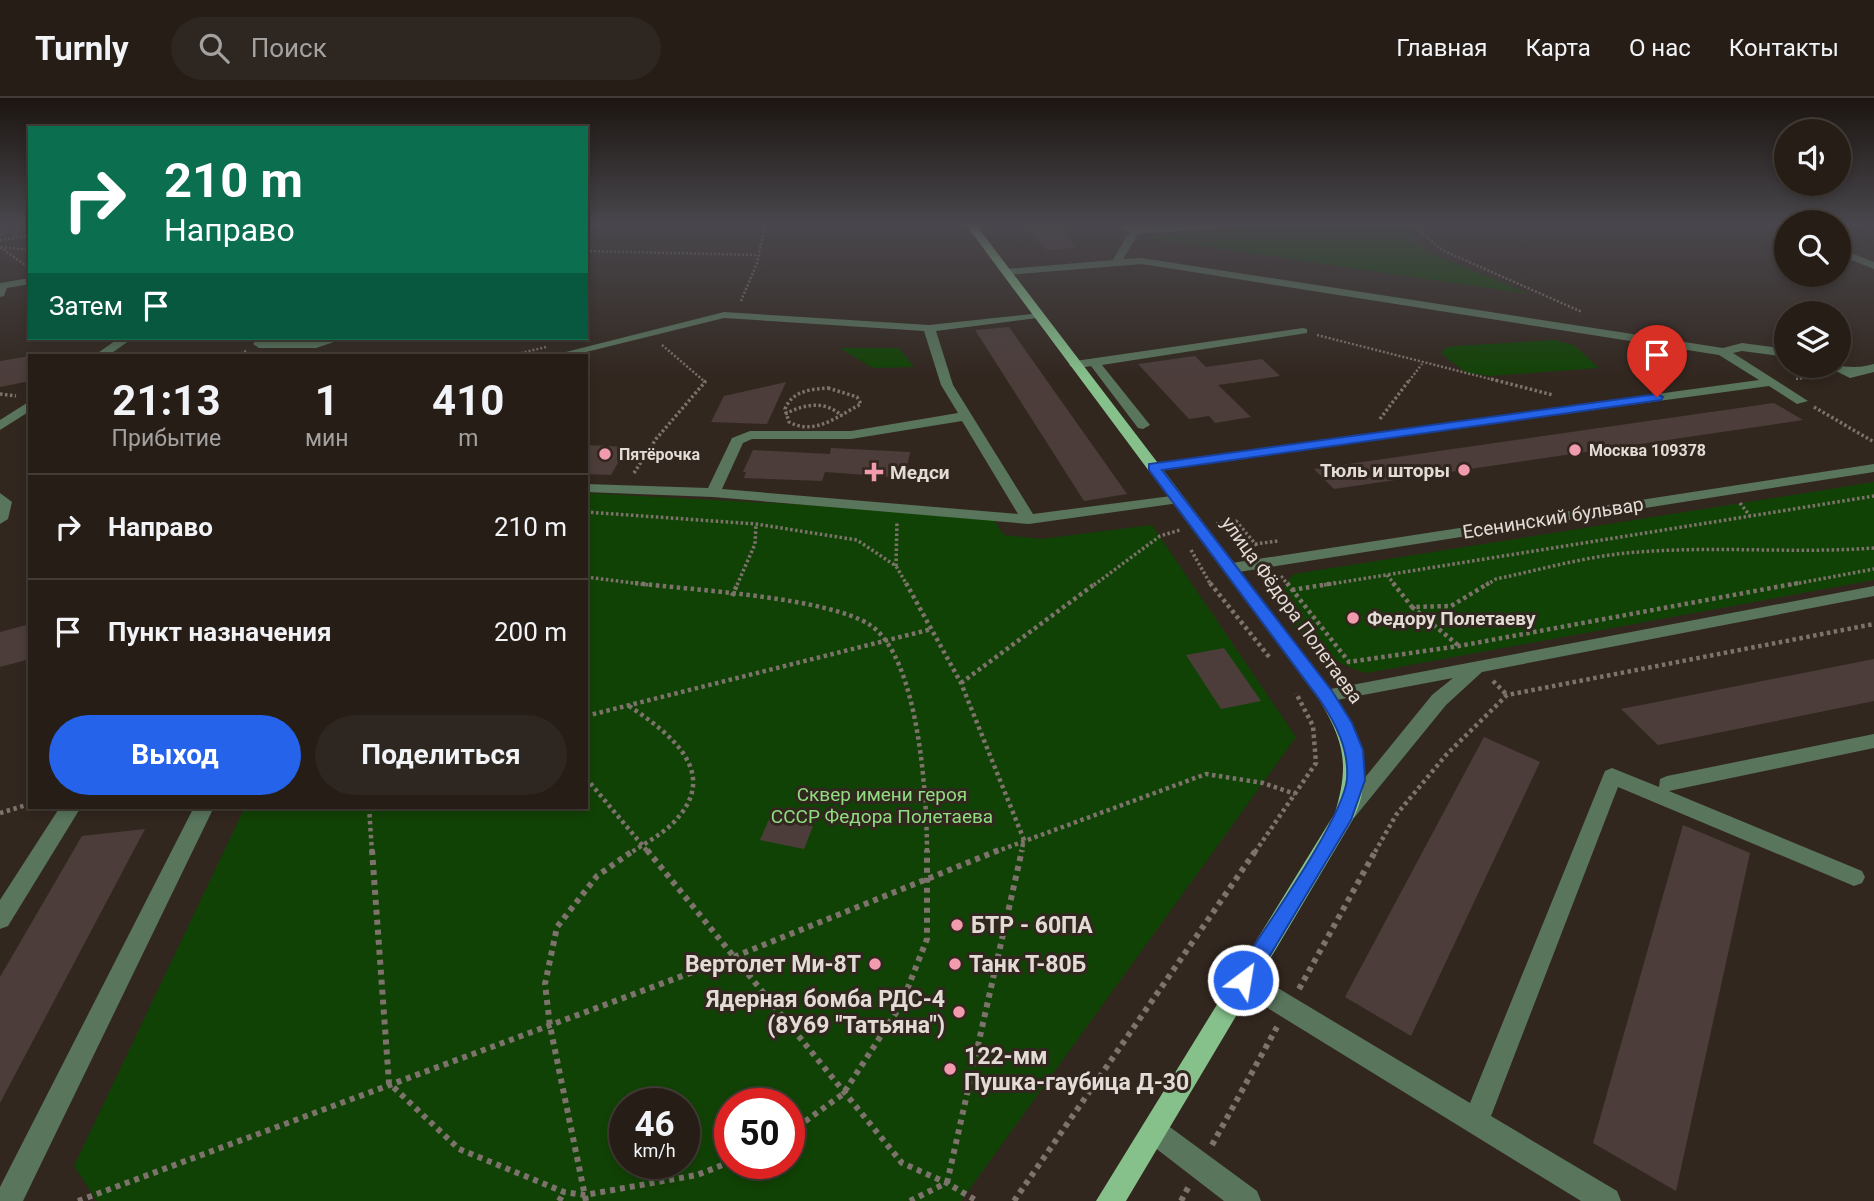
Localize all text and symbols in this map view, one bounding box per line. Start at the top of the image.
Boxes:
search box [171,17,661,80]
text: Turnly [35,29,129,68]
icon: search [195,29,233,67]
text: Поиск [251,33,327,63]
text: Главная [1396,34,1487,62]
text: Карта [1525,34,1591,62]
text: О нас [1629,34,1691,62]
text: Контакты [1729,34,1839,62]
map controls [1774,119,1851,378]
button: sound [1774,119,1851,196]
text: 210 m [164,152,303,209]
icon: right [49,154,140,245]
button: search [1774,210,1851,287]
text: Направо [164,211,295,249]
icon: arrive [137,287,175,325]
text: Затем [49,291,123,321]
button: layers [1774,301,1851,378]
pin [1627,325,1687,397]
icon: arrive [1638,336,1676,374]
text: 21:13 [112,376,221,425]
text: 1 [315,376,339,425]
text: 410 [432,376,504,425]
text: Прибытие [112,425,221,452]
text: мин [305,425,349,452]
text: m [458,425,478,452]
place label: Москва 109378 [1589,441,1706,460]
marker: Москва 109378 [1567,442,1583,458]
place label: Пятёрочка [619,445,700,464]
marker: Пятёрочка [597,446,613,462]
place label: Тюль и шторы [1320,459,1450,482]
place label: Медси [890,461,950,484]
marker: Медси [864,462,884,482]
marker: Тюль и шторы [1456,462,1472,478]
street label: Есенинский бульвар [1461,492,1645,544]
icon: right [49,508,87,546]
text: Направо [108,512,213,542]
text: 210 m [494,512,567,542]
street label: улица Фёдора Полетаева [1216,512,1368,708]
place label: Федору Полетаеву [1367,607,1536,630]
marker: Федору Полетаеву [1345,610,1361,626]
icon: arrive [49,613,87,651]
text: Пункт назначения [108,617,332,647]
text: 200 m [494,617,567,647]
button: Выход [49,715,301,795]
button: Поделиться [315,715,567,795]
park label: Сквер имени героя СССР Федора Полетаева [771,783,993,828]
place label: БТР - 60ПА [971,912,1093,939]
marker: БТР - 60ПА [949,917,965,933]
position arrow [1206,943,1280,1017]
place label: Вертолет Ми-8Т [685,951,861,978]
place label: Танк Т-80Б [969,951,1086,978]
marker: Вертолет Ми-8Т [867,956,883,972]
marker: Танк Т-80Б [947,956,963,972]
place label: Ядерная бомба РДС-4 (8У69 "Татьяна") [705,986,945,1039]
marker: Ядерная бомба РДС-4 (8У69 "Татьяна") [951,1004,967,1020]
place label: 122-мм Пушка-гаубица Д-30 [964,1043,1189,1096]
marker: 122-мм Пушка-гаубица Д-30 [942,1061,958,1077]
speed limit sign: 50 [714,1088,805,1179]
text: 46 [634,1104,675,1145]
text: km/h [633,1140,676,1161]

